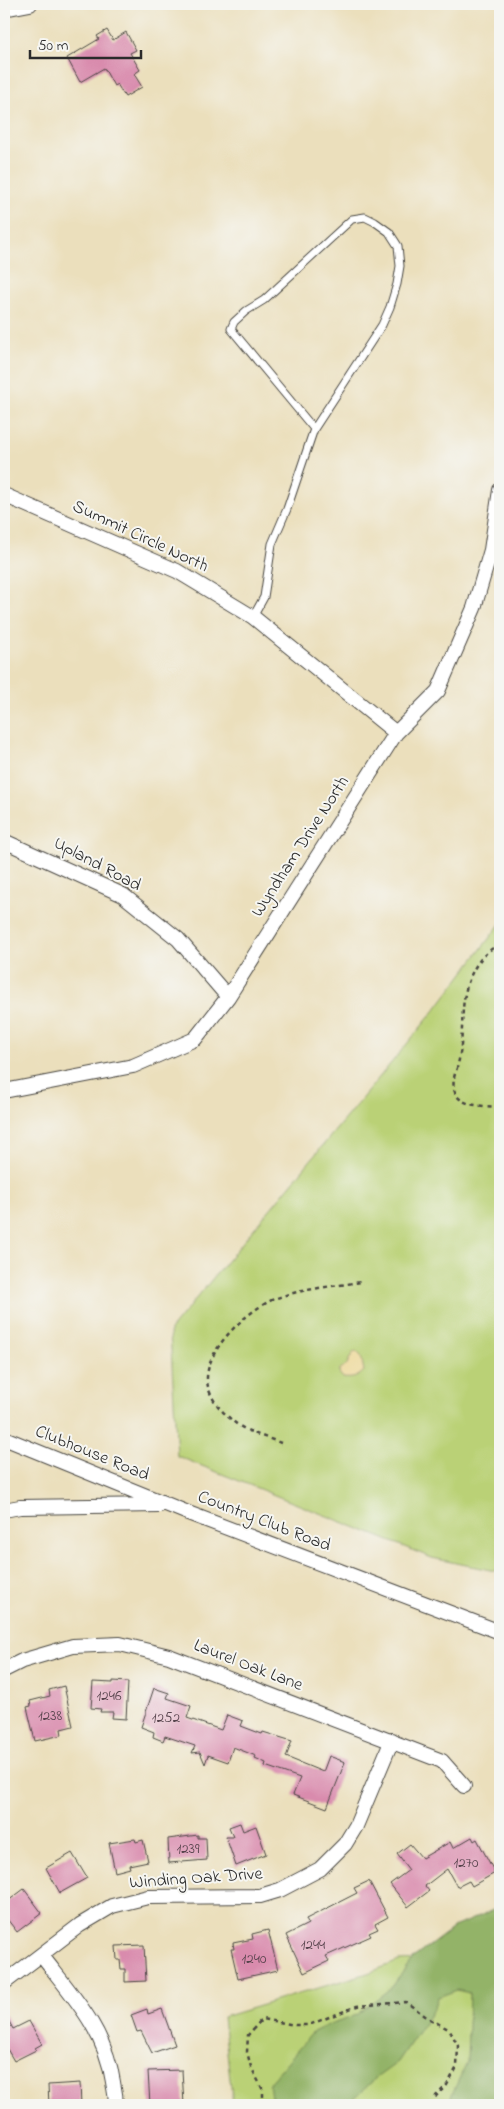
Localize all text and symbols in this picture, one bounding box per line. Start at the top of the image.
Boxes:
scale bar [30,28,141,60]
text: 50 m [38,35,69,57]
street label: Summit Circle North [68,494,212,580]
street label: Wyndham Drive North [246,771,356,923]
street label: Upland Road [49,831,145,899]
street label: Clubhouse Road [31,1419,153,1489]
street label: Country Club Road [194,1485,334,1559]
street label: Laurel Oak Lane [190,1633,307,1699]
house number: 1246 [96,1685,122,1707]
house number: 1238 [38,1705,62,1727]
house number: 1252 [152,1707,181,1729]
house number: 1239 [177,1838,200,1860]
house number: 1270 [454,1852,479,1874]
street label: Winding Oak Drive [129,1861,264,1898]
house number: 1244 [301,1934,325,1956]
house number: 1240 [242,1948,267,1970]

